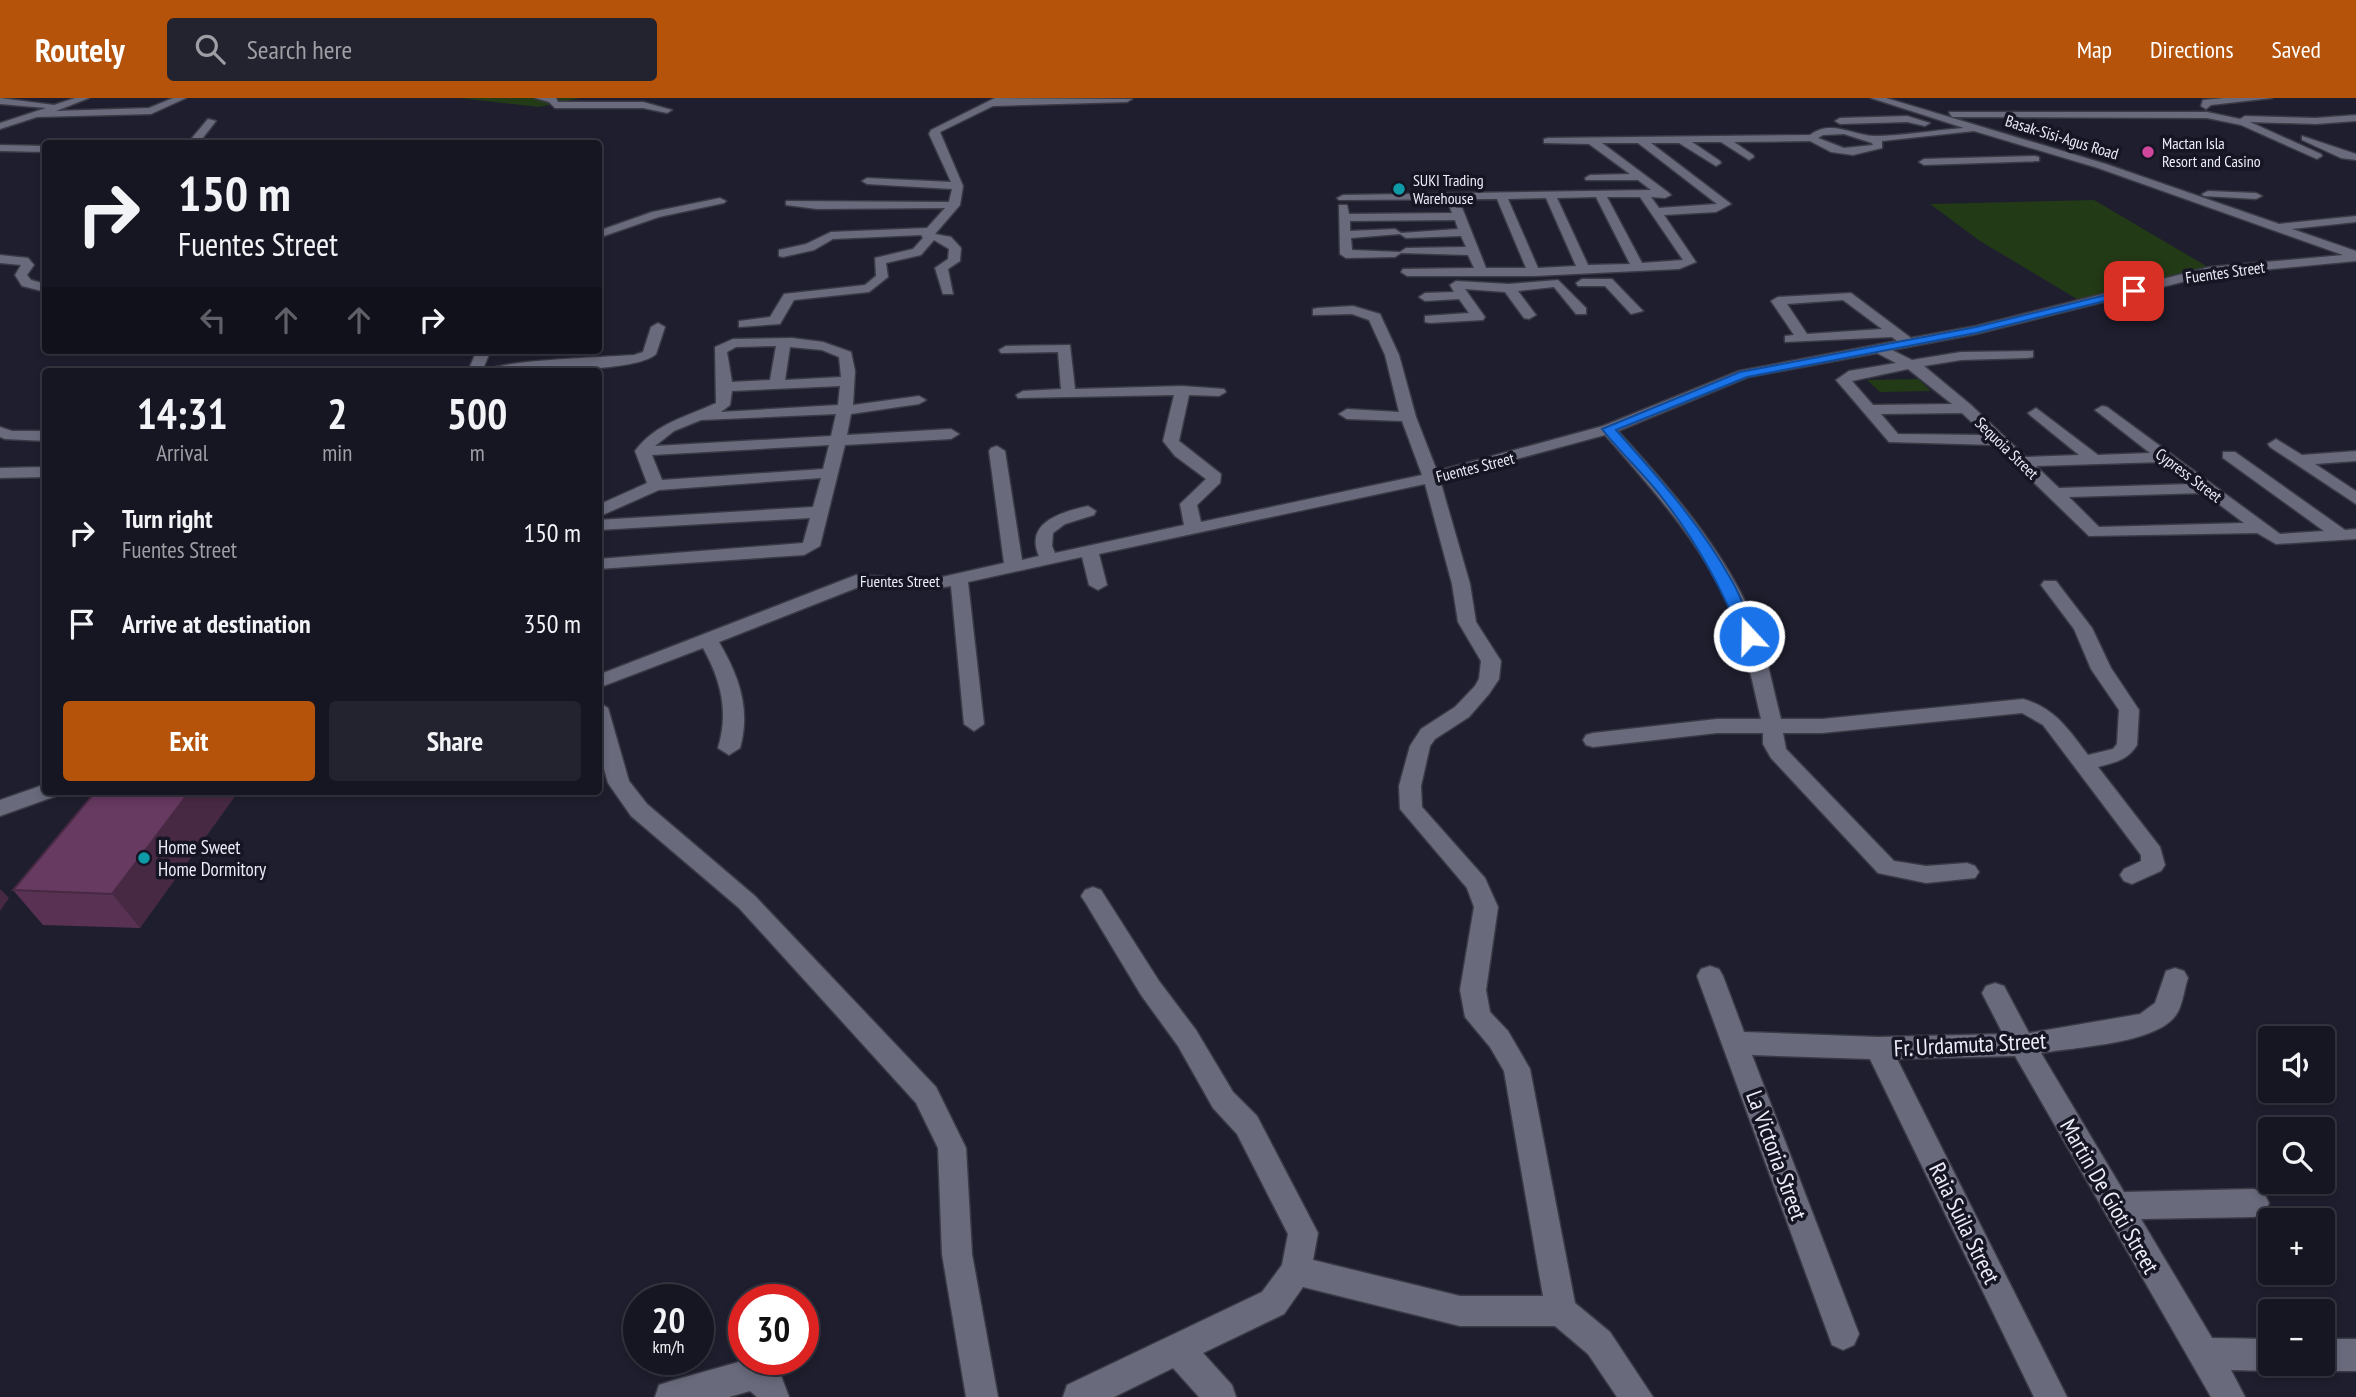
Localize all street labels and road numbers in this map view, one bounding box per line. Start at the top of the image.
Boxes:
street label: Basak-Sisi-Agus Road [2003,110,2121,164]
street label: Fuentes Street [2184,256,2267,287]
street label: Sequoia Street [1971,413,2043,484]
street label: Cypress Street [2152,444,2227,507]
street label: Fuentes Street [1434,447,1517,486]
street label: Fuentes Street [860,571,941,591]
street label: Fr. Urdamuta Street [1893,1025,2048,1062]
street label: La Victoria Street [1740,1086,1814,1224]
street label: Martin De Gioti Street [2054,1114,2166,1279]
street label: Raia Suila Street [1923,1158,2007,1289]

